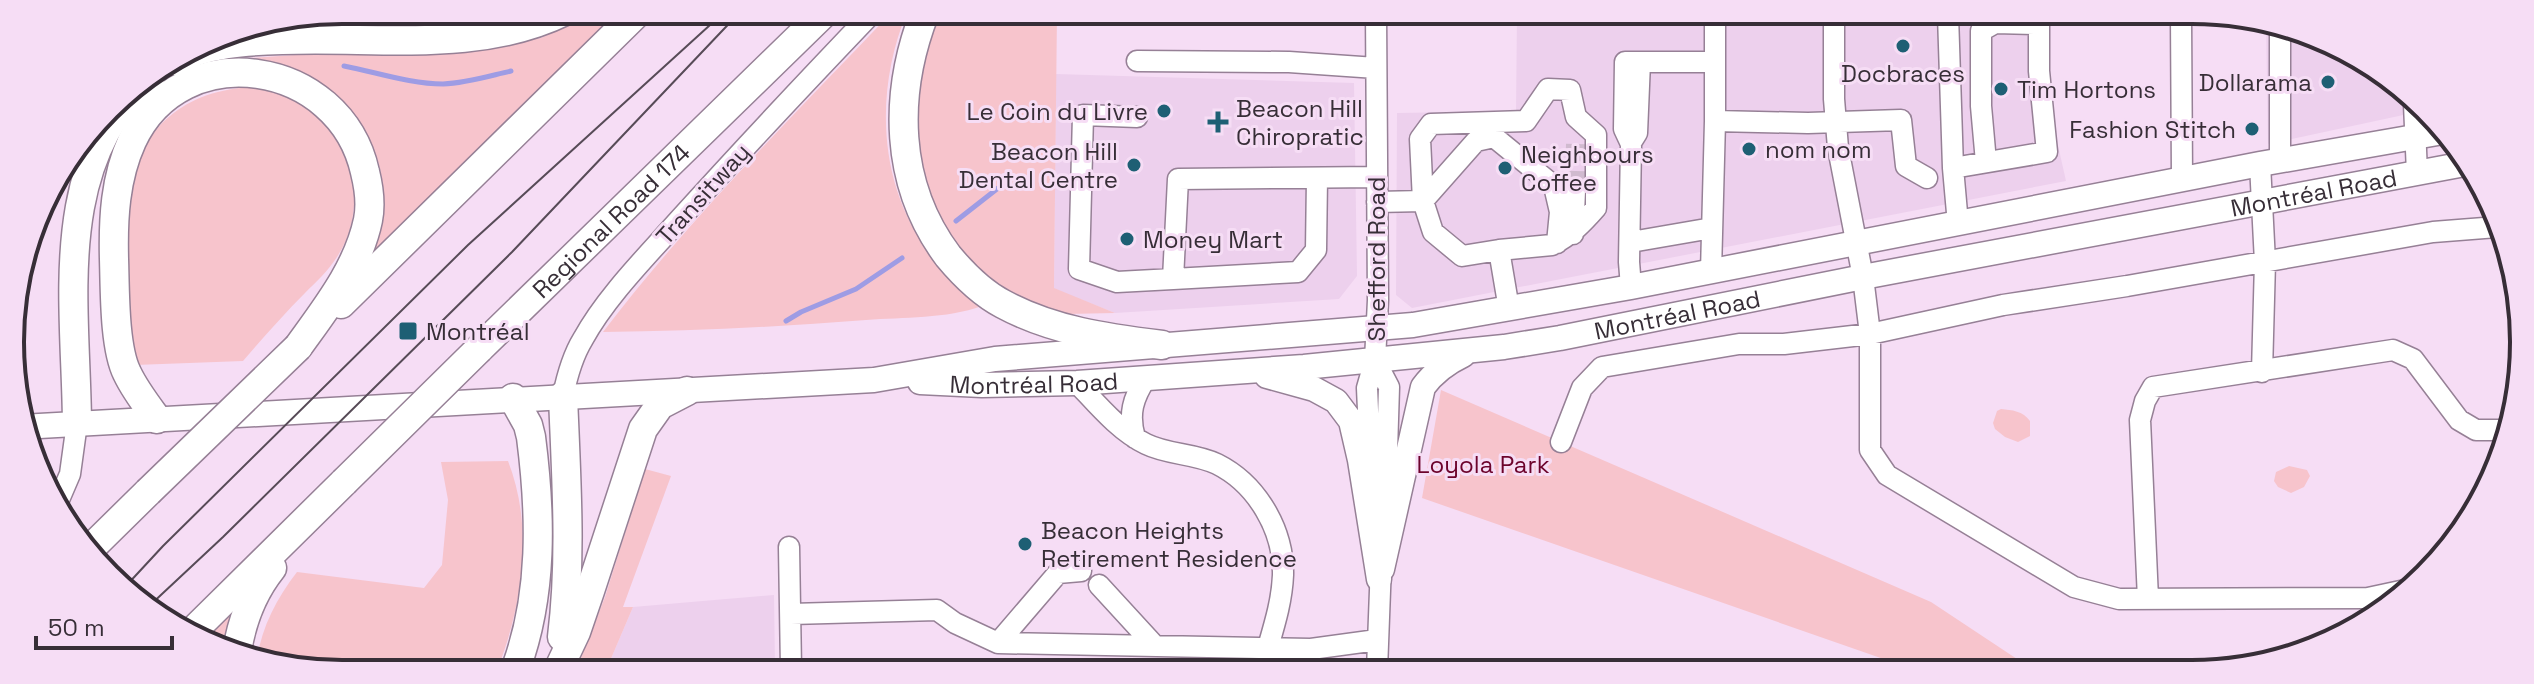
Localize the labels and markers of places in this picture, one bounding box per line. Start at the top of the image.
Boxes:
marker: Docbraces [1894,37,1912,55]
place label: Docbraces [1841,58,1965,89]
place label: Dollarama [2199,67,2312,98]
marker: Dollarama [2319,73,2337,91]
place label: Tim Hortons [2017,74,2156,105]
marker: Tim Hortons [1992,80,2010,98]
place label: Beacon Hill Chiropratic [1236,93,1364,152]
place label: Le Coin du Livre [967,96,1148,127]
marker: Le Coin du Livre [1155,102,1173,120]
marker: Beacon Hill Chiropratic [1207,111,1229,133]
place label: Fashion Stitch [2069,114,2236,145]
marker: Fashion Stitch [2243,120,2261,138]
place label: nom nom [1765,134,1872,165]
place label: Beacon Hill Dental Centre [959,136,1118,195]
place label: Neighbours Coffee [1521,139,1654,198]
marker: nom nom [1740,140,1758,158]
marker: Beacon Hill Dental Centre [1125,156,1143,174]
marker: Neighbours Coffee [1496,159,1514,177]
place label: Money Mart [1143,224,1283,255]
marker: Money Mart [1118,230,1136,248]
place label: Montréal [426,316,530,347]
marker: Montréal [397,320,419,342]
place label: Beacon Heights Retirement Residence [1041,515,1297,574]
marker: Beacon Heights Retirement Residence [1016,535,1034,553]

